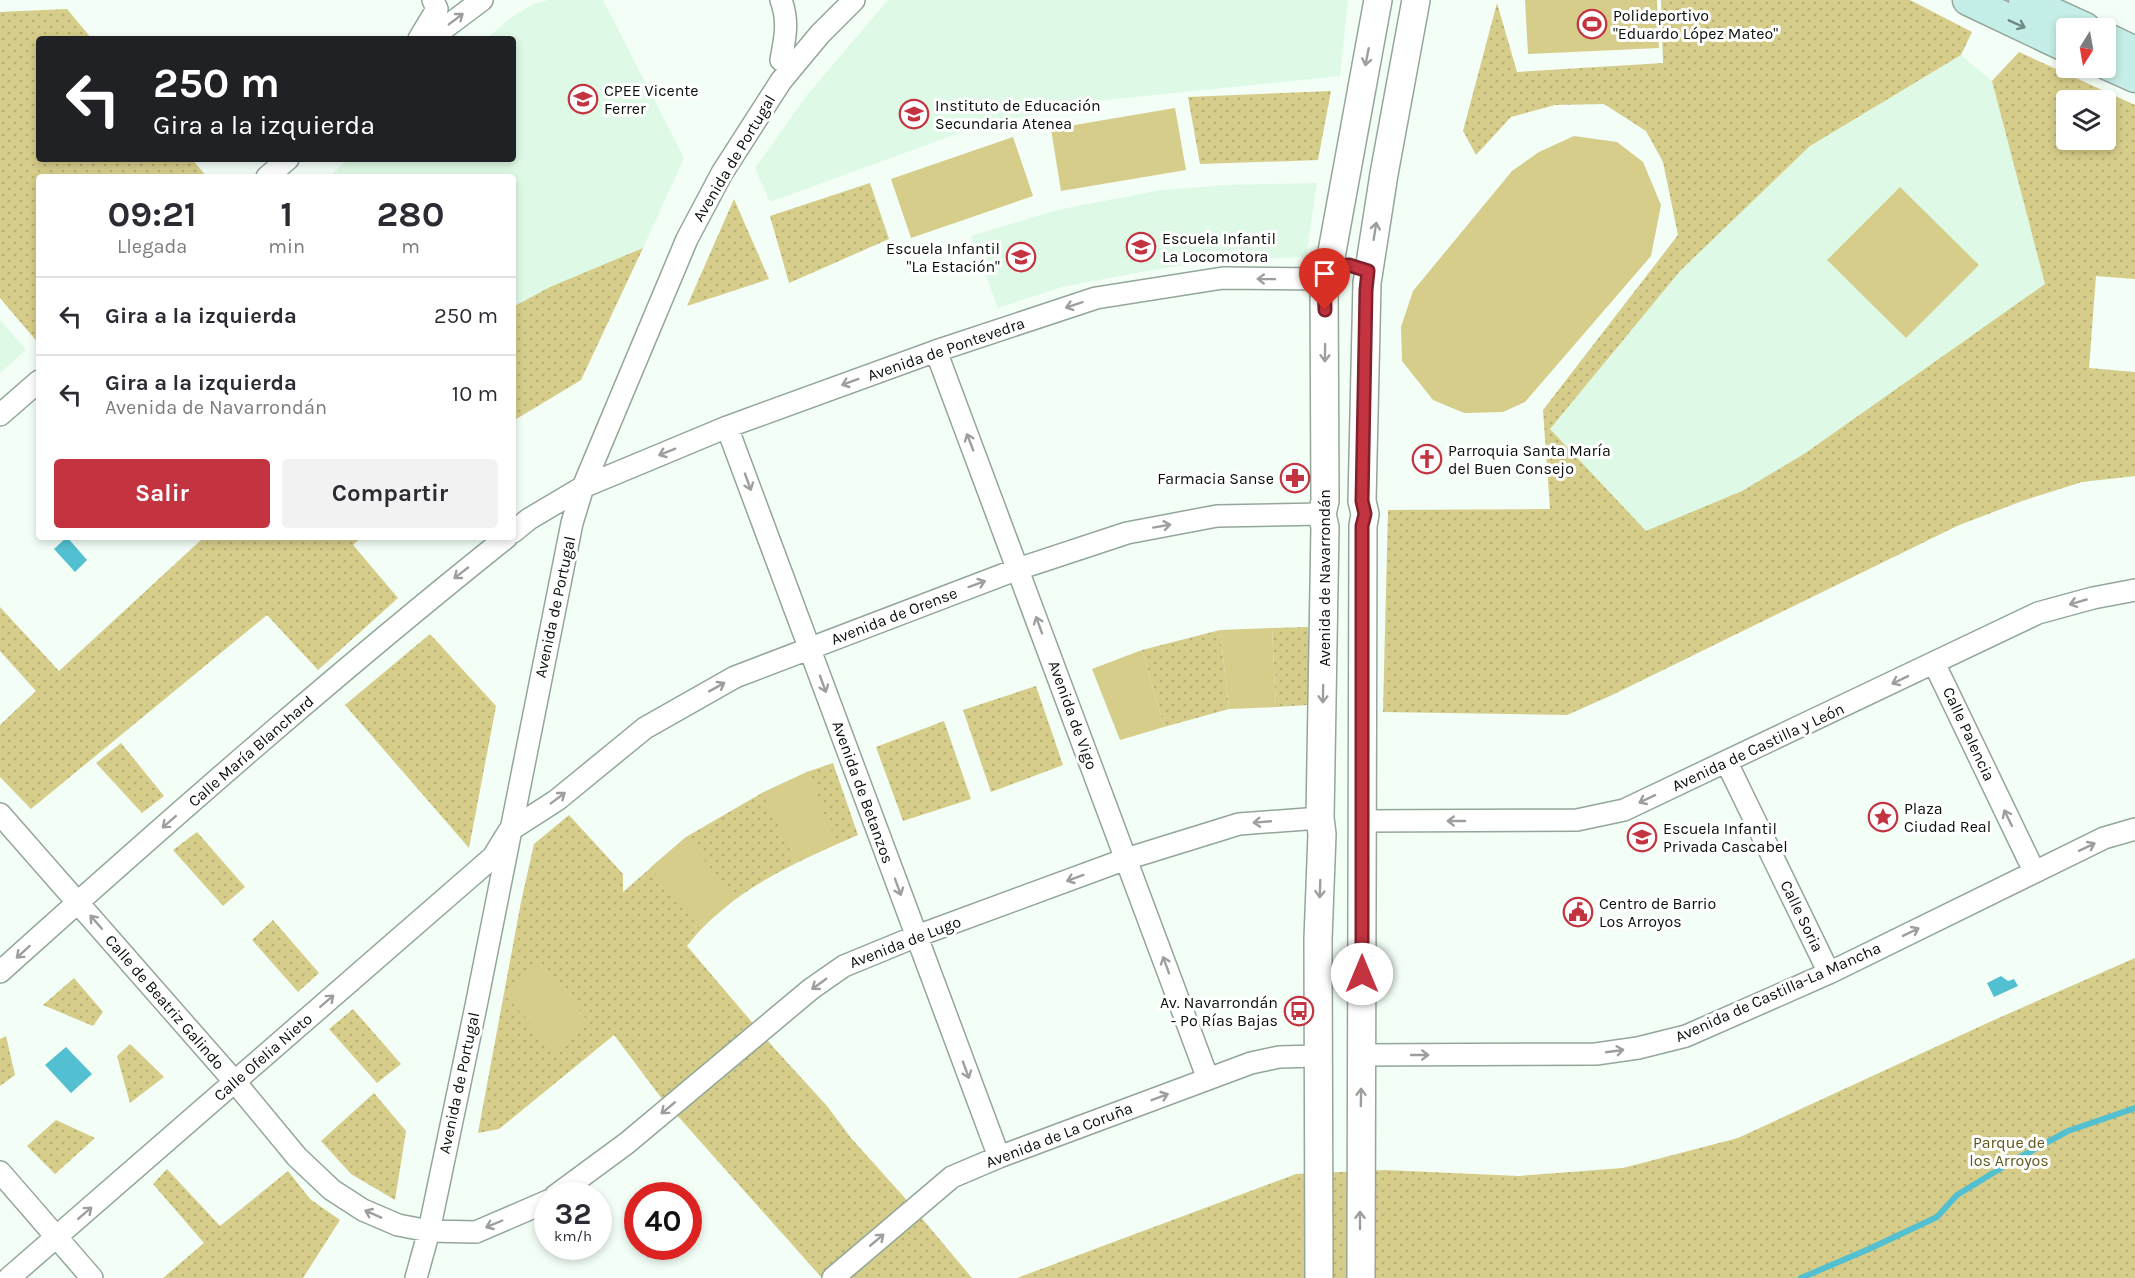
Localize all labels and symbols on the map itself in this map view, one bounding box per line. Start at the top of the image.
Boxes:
place label: Polideportivo "Eduardo López Mateo" [1613,6,1778,43]
sports icon: Polideportivo "Eduardo López Mateo" [1576,8,1608,40]
one-way arrow [448,13,464,26]
north arrow [2056,18,2116,78]
one-way arrow [2007,19,2025,30]
one-way arrow [1361,47,1372,67]
place label: CPEE Vicente Ferrer [604,81,699,118]
school or university icon: CPEE Vicente Ferrer [567,83,599,115]
street label: Avenida de Portugal [689,91,779,225]
place label: Instituto de Educación Secundaria Atenea [935,96,1101,133]
school or university icon: Instituto de Educación Secundaria Atenea [898,98,930,130]
one-way arrow [1369,222,1380,241]
place label: Escuela Infantil La Locomotora [1162,229,1276,266]
school or university icon: Escuela Infantil La Locomotora [1125,231,1157,263]
place label: Escuela Infantil "La Estación" [886,239,1000,276]
school or university icon: Escuela Infantil "La Estación" [1005,241,1037,273]
pin [1299,248,1350,310]
one-way arrow [1256,273,1276,285]
one-way arrow [1065,301,1084,312]
street label: Avenida de Pontevedra [865,313,1027,385]
one-way arrow [1319,343,1330,363]
one-way arrow [841,378,859,389]
one-way arrow [964,434,975,452]
place label: Parroquia Santa María del Buen Consejo [1448,441,1611,478]
church icon: Parroquia Santa María del Buen Consejo [1411,443,1443,475]
one-way arrow [659,447,677,458]
pharmacy icon: Farmacia Sanse [1279,462,1311,494]
place label: Farmacia Sanse [1157,469,1274,488]
one-way arrow [743,472,754,491]
street label: Avenida de Navarrondán [1315,489,1334,667]
one-way arrow [1152,520,1172,531]
street label: Avenida de Portugal [531,534,579,680]
one-way arrow [453,567,469,580]
one-way arrow [967,578,985,589]
street label: Avenida de Orense [828,583,960,649]
one-way arrow [2069,597,2088,608]
one-way arrow [1033,616,1044,635]
street label: Avenida de Vigo [1044,658,1102,772]
one-way arrow [1891,674,1909,686]
one-way arrow [818,675,829,693]
one-way arrow [708,681,725,693]
one-way arrow [1317,684,1329,704]
street label: Calle Palencia [1939,684,1999,784]
street label: Calle María Blanchard [184,691,318,811]
street label: Avenida de Castilla y León [1669,699,1847,795]
street label: Avenida de Betanzos [828,718,898,866]
one-way arrow [550,792,566,805]
one-way arrow [1639,794,1657,806]
place label: Plaza Ciudad Real [1904,799,1991,836]
place icon: Plaza Ciudad Real [1867,801,1899,833]
one-way arrow [2002,810,2014,828]
one-way arrow [162,815,177,829]
one-way arrow [1446,815,1466,827]
one-way arrow [1252,817,1272,828]
place label: Escuela Infantil Privada Cascabel [1663,819,1788,856]
school or university icon: Escuela Infantil Privada Cascabel [1626,821,1658,853]
one-way arrow [2077,840,2095,852]
one-way arrow [1067,873,1085,884]
one-way arrow [894,877,905,896]
street label: Calle Soria [1777,877,1827,955]
one-way arrow [1314,879,1325,899]
place label: Centro de Barrio Los Arroyos [1599,894,1716,931]
public building icon: Centro de Barrio Los Arroyos [1562,896,1594,928]
street label: Avenida de Lugo [846,912,964,972]
one-way arrow [89,915,103,930]
one-way arrow [1902,926,1920,937]
street label: Calle de Beatriz Galindo [101,931,229,1073]
street label: Avenida de Castilla-La Mancha [1672,938,1884,1046]
position arrow [1330,942,1394,1006]
one-way arrow [16,945,31,959]
one-way arrow [1159,956,1170,975]
one-way arrow [811,978,827,990]
place label: Av. Navarrondán - Pº Rías Bajas [1160,993,1278,1030]
one-way arrow [319,994,334,1008]
bus stop icon: Av. Navarrondán - Pº Rías Bajas [1283,995,1315,1027]
street label: Calle Ofelia Nieto [210,1009,316,1105]
street label: Avenida de Portugal [435,1010,483,1156]
one-way arrow [1604,1046,1624,1057]
one-way arrow [1410,1049,1430,1061]
one-way arrow [962,1060,973,1078]
one-way arrow [1355,1088,1367,1108]
one-way arrow [1151,1091,1169,1102]
street label: Avenida de La Coruña [983,1098,1135,1172]
one-way arrow [661,1101,676,1115]
park label: Parque de los Arroyos [1969,1133,2049,1170]
speed limit sign: 40 [624,1182,702,1260]
one-way arrow [77,1206,93,1219]
one-way arrow [365,1208,383,1220]
one-way arrow [1354,1210,1366,1230]
one-way arrow [485,1220,503,1231]
one-way arrow [869,1234,885,1247]

